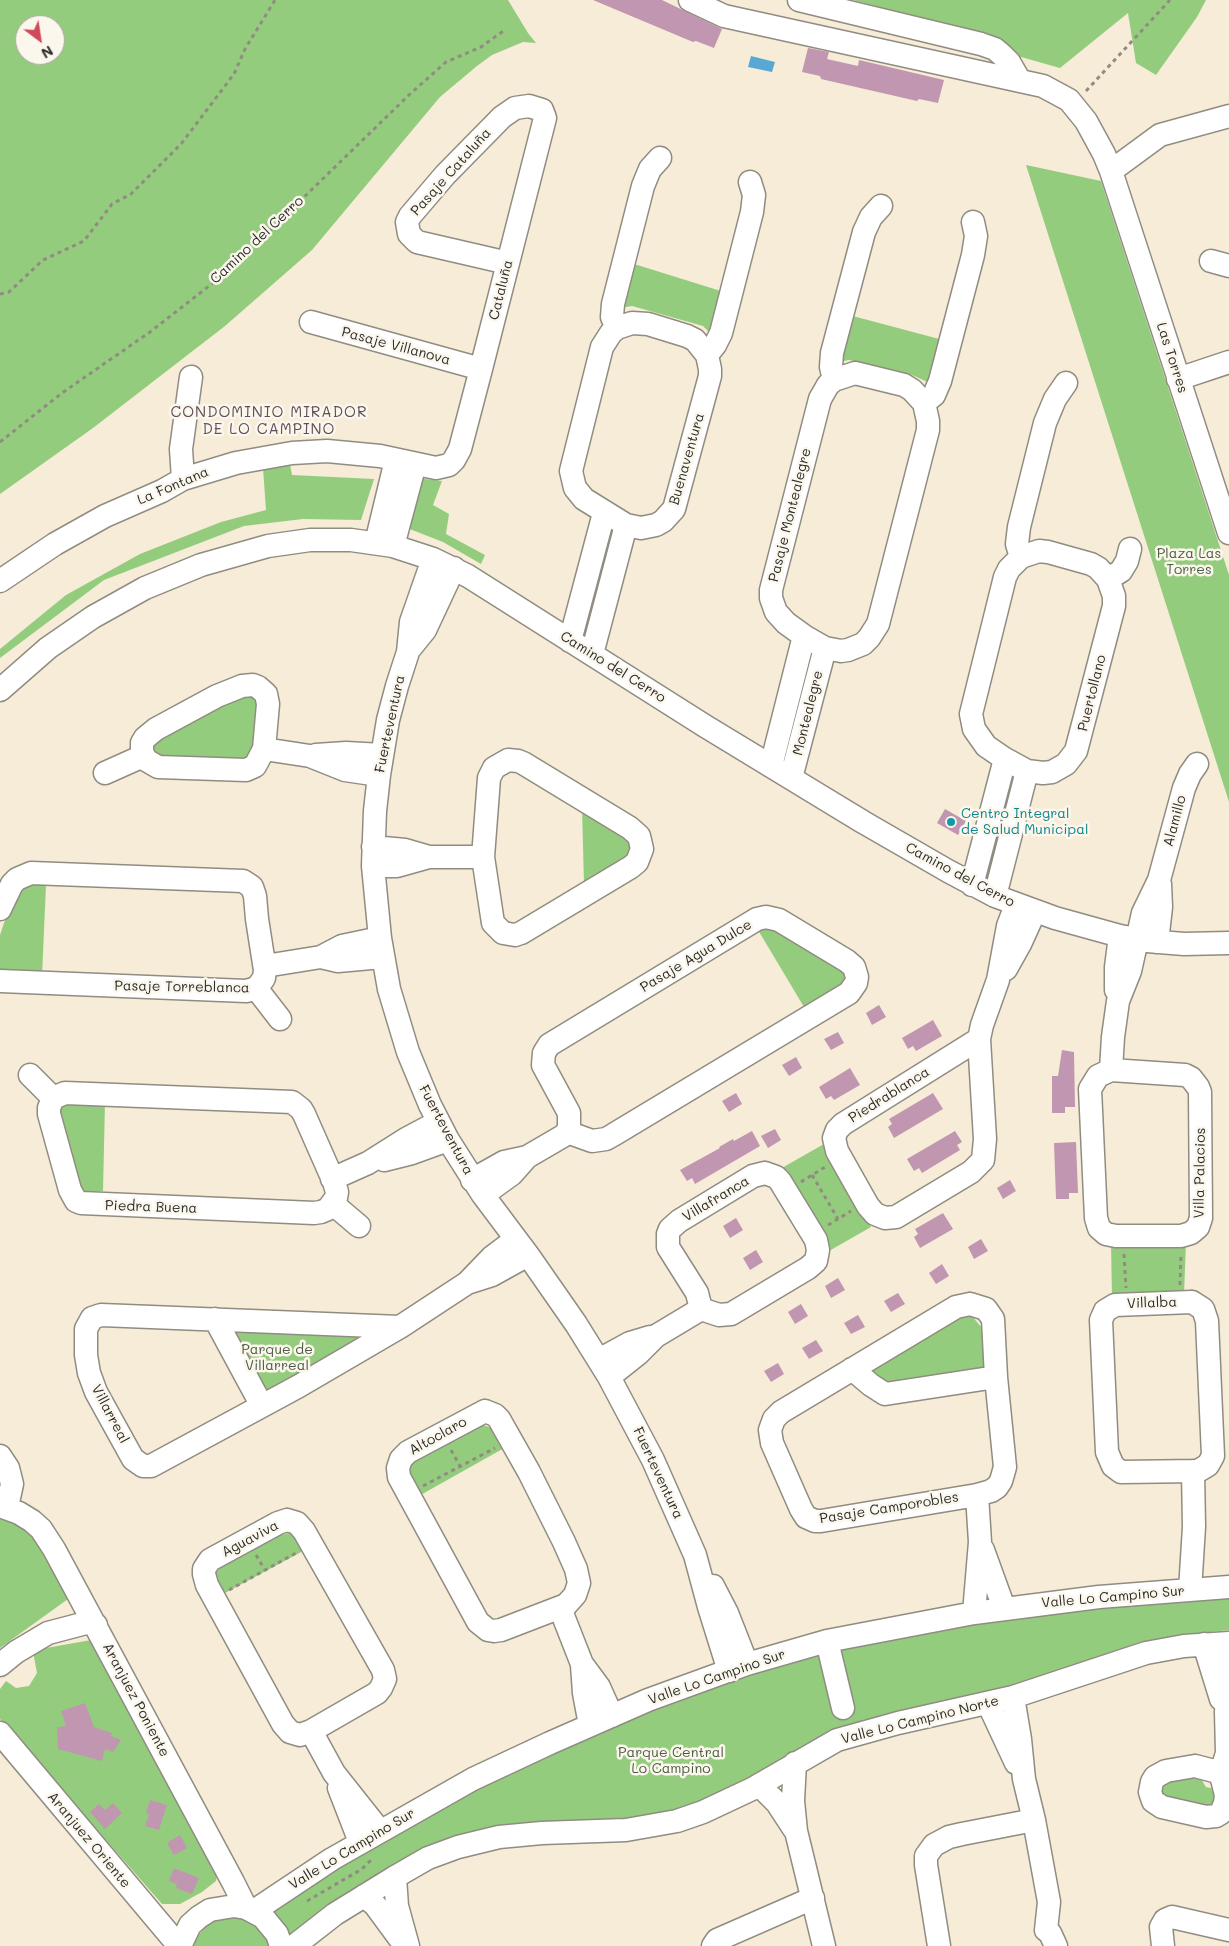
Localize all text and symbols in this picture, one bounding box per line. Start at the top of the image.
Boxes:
north arrow [15,15,65,65]
text: N [38,42,57,63]
street label: Pasaje Cataluña [407,125,495,219]
street label: Camino del Cerro [207,193,307,287]
street label: Cataluña [485,258,517,322]
street label: Las Torres [1153,321,1191,395]
street label: Pasaje Villanova [340,323,452,369]
district label: CONDOMINIO MIRADOR DE LO CAMPINO [168,403,370,438]
street label: Buenaventura [666,411,708,507]
street label: Pasaje Montealegre [765,446,815,584]
street label: La Fontana [135,463,211,509]
park label: Plaza Las Torres [1157,546,1221,578]
street label: Camino del Cerro [557,628,669,706]
street label: Puertollano [1074,653,1110,733]
street label: Montealegre [789,669,827,757]
street label: Fuerteventura [371,674,409,774]
street label: Alamillo [1160,793,1190,849]
place label: Centro Integral de Salud Municipal [961,806,1088,839]
marker: Centro Integral de Salud Municipal [945,816,957,828]
street label: Camino del Cerro [903,839,1017,911]
street label: Pasaje Agua Dulce [637,916,755,996]
street label: Pasaje Torreblanca [114,977,250,997]
street label: Piedrablanca [846,1064,932,1126]
street label: Fuerteventura [415,1082,477,1178]
street label: Villa Palacios [1191,1128,1209,1218]
street label: Villafranca [680,1173,752,1225]
street label: Piedra Buena [105,1197,197,1217]
street label: Villalba [1127,1294,1177,1312]
park label: Parque de Villarreal [241,1342,313,1374]
street label: Villarreal [88,1382,132,1446]
street label: Altoclaro [406,1413,470,1459]
street label: Fuerteventura [629,1424,687,1522]
street label: Pasaje Camporobles [818,1489,960,1527]
street label: Aguaviva [219,1517,281,1561]
street label: Valle Lo Campino Sur [1041,1582,1185,1612]
street label: Aranjuez Poniente [99,1640,173,1760]
street label: Valle Lo Campino Sur [646,1646,788,1708]
street label: Valle Lo Campino Norte [839,1692,1001,1748]
park label: Parque Central Lo Campino [618,1745,724,1778]
street label: Aranjuez Oriente [44,1789,134,1891]
street label: Valle Lo Campino Sur [286,1805,418,1893]

